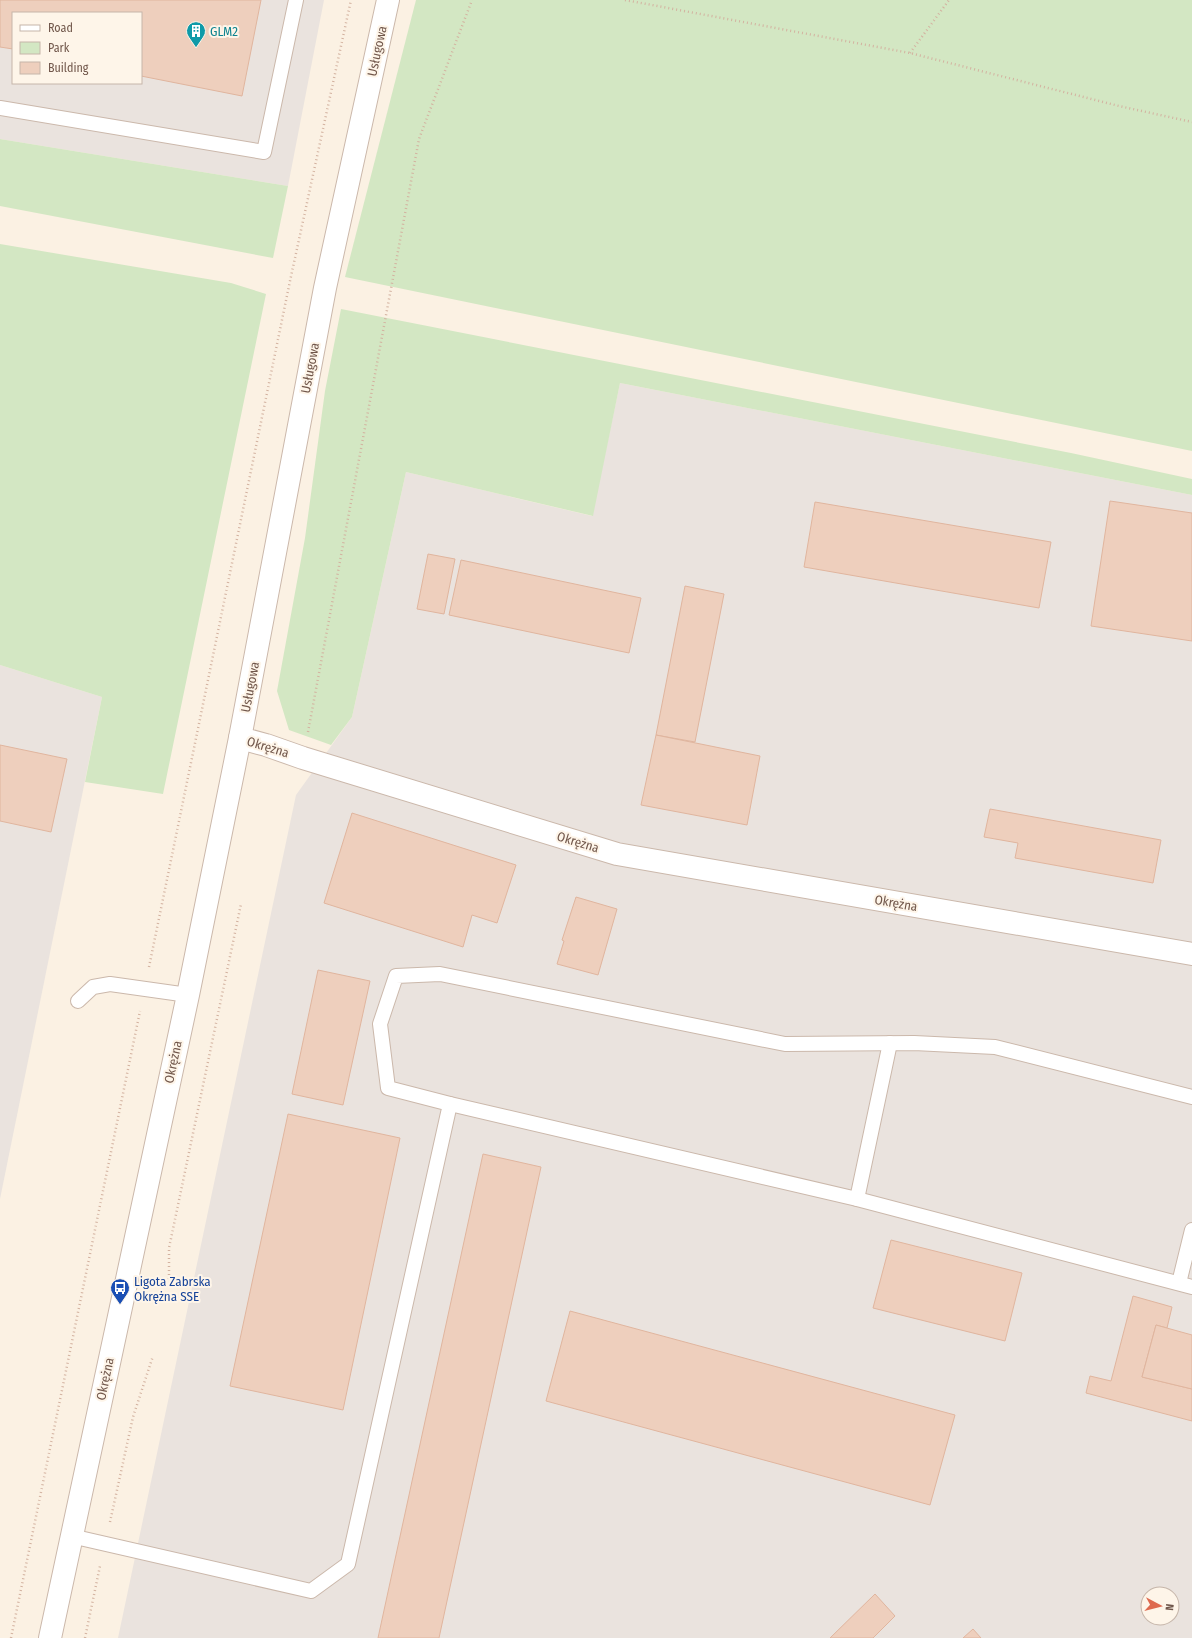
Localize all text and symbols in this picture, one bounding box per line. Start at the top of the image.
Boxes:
legend [12,12,142,84]
building icon: GLM2 [185,20,207,48]
text: Road [48,21,73,35]
place label: GLM2 [210,24,238,39]
street label: Usługowa [364,24,390,78]
text: Park [48,41,70,55]
text: Building [48,61,89,75]
street label: Usługowa [298,342,322,394]
street label: Usługowa [238,661,262,713]
street label: Okrężna [245,734,291,760]
street label: Okrężna [555,829,601,855]
street label: Okrężna [873,892,919,914]
street label: Okrężna [161,1039,185,1085]
place label: Ligota Zabrska Okrężna SSE [134,1274,211,1304]
bus stop icon: Ligota Zabrska Okrężna SSE [109,1277,131,1305]
street label: Okrężna [93,1356,117,1402]
north arrow [1140,1586,1180,1626]
text: N [1163,1603,1176,1611]

